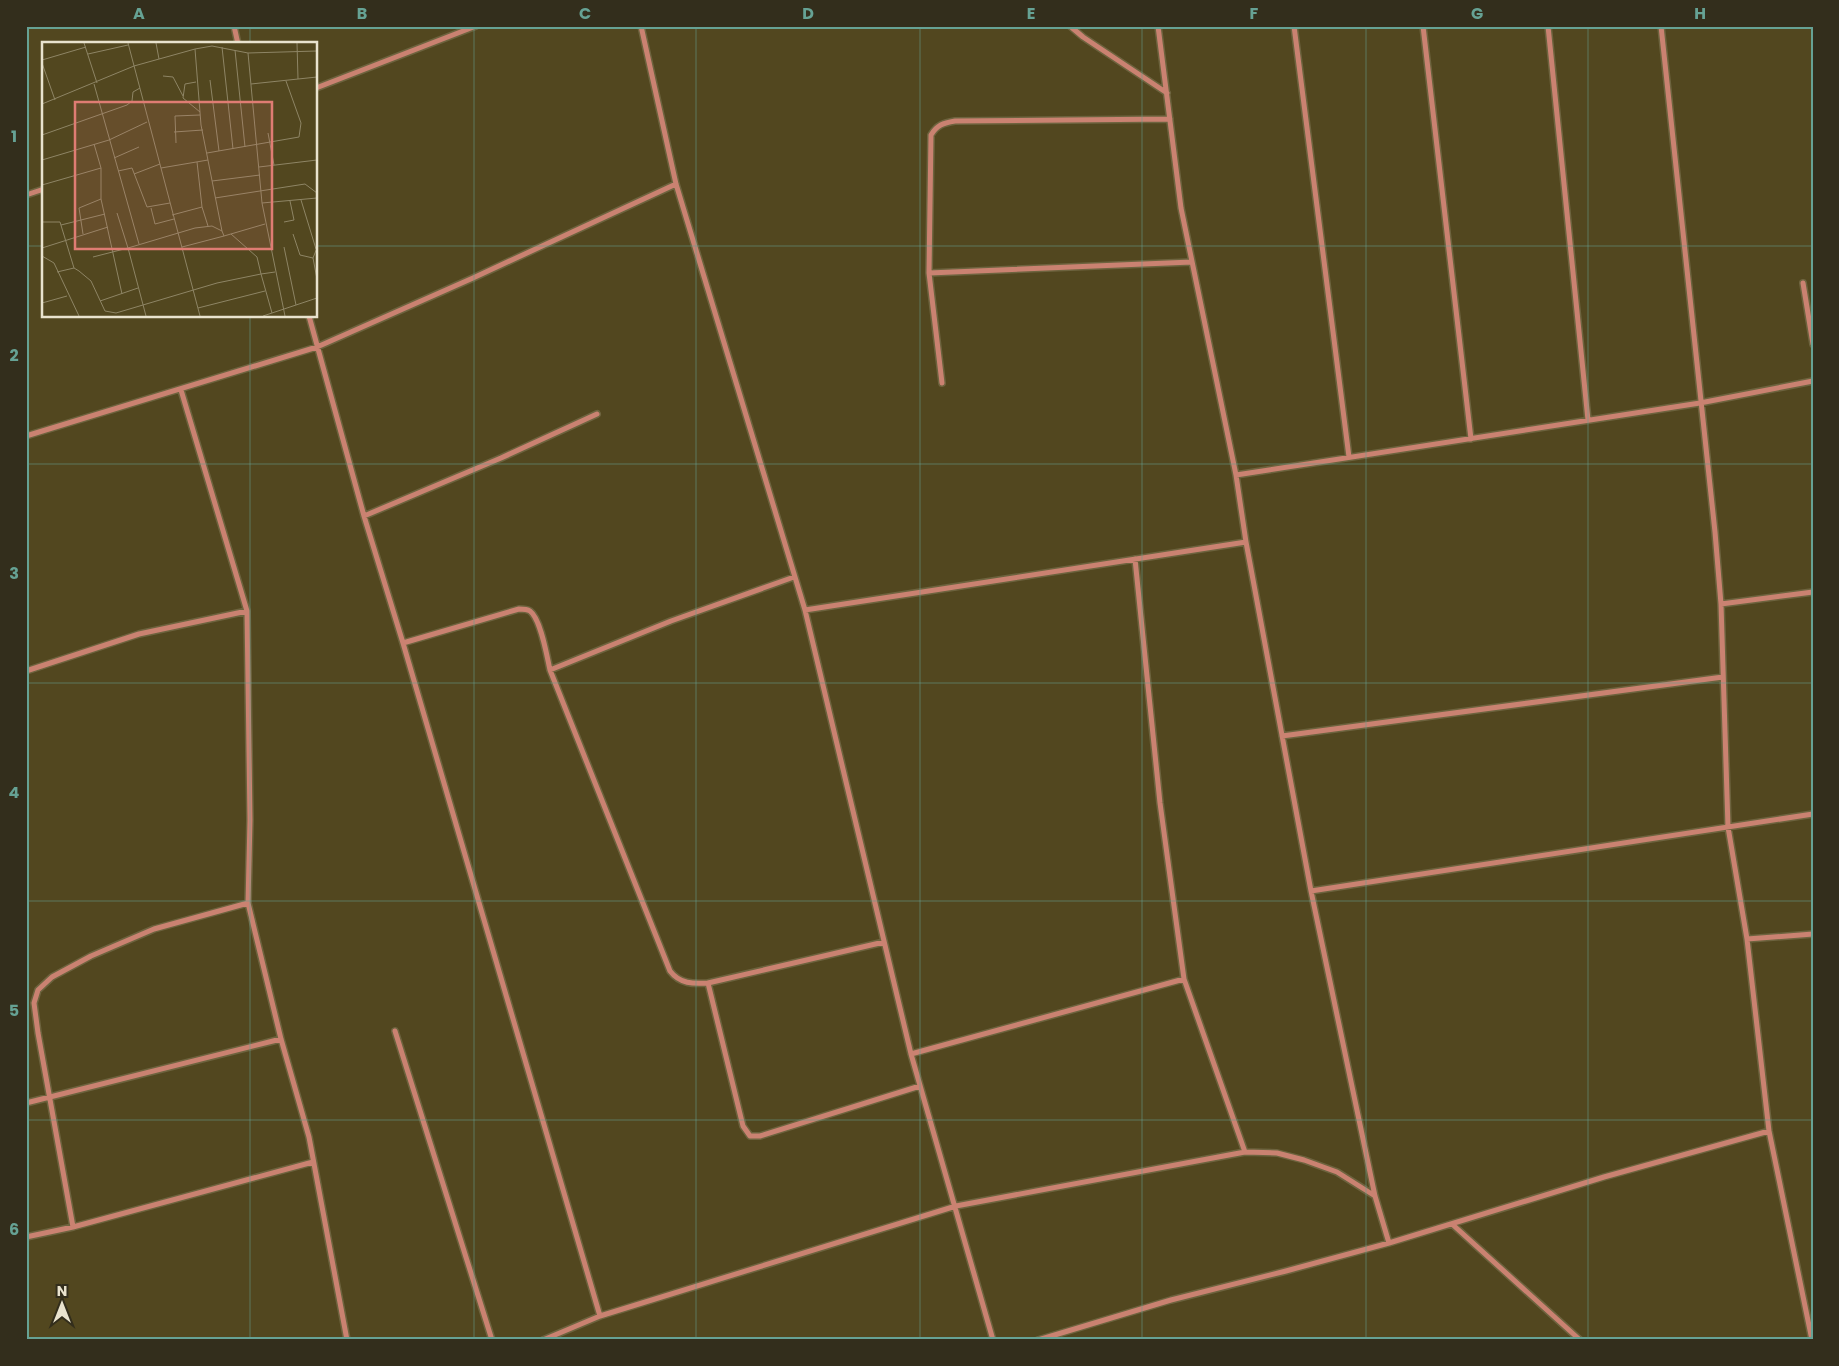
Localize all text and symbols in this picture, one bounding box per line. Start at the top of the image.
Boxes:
text: A [133,2,145,25]
text: B [357,2,367,25]
text: C [579,2,591,25]
text: D [802,2,814,25]
text: E [1027,2,1035,25]
text: F [1250,2,1259,25]
text: G [1471,2,1483,25]
text: H [1694,2,1706,25]
inset map [42,42,318,318]
text: 1 [11,125,17,148]
text: 2 [9,344,19,367]
text: 3 [9,562,19,585]
text: 4 [9,781,20,804]
text: 5 [9,999,19,1022]
text: 6 [9,1218,19,1241]
north arrow [38,1278,88,1328]
text: N [57,1281,67,1301]

